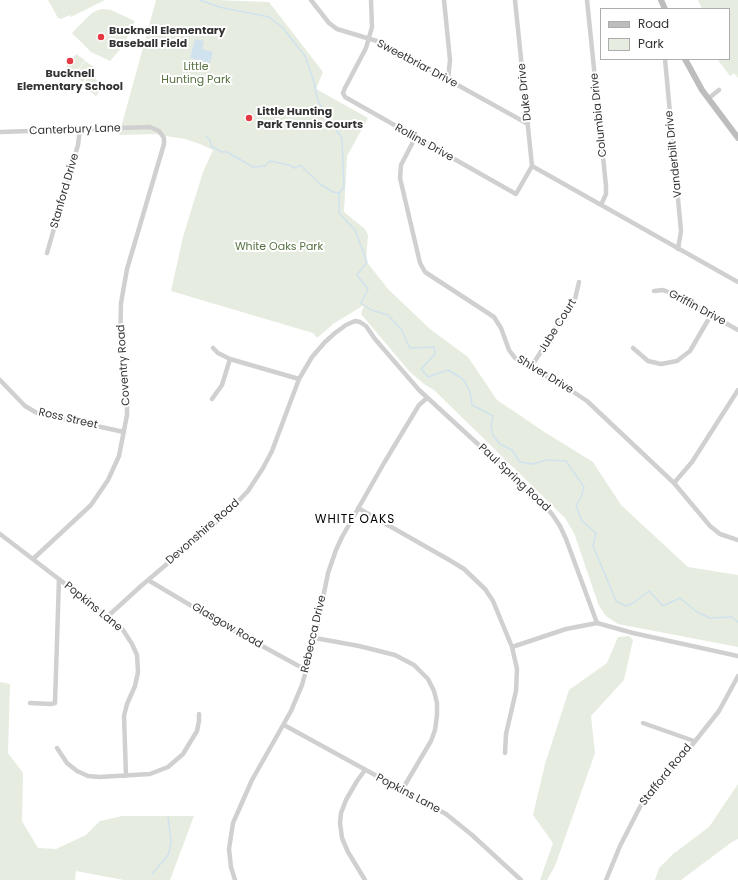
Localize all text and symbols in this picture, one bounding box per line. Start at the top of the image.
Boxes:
legend [600,8,730,60]
text: Road [638,15,669,32]
place label: Bucknell Elementary Baseball Field [109,24,226,50]
marker: Bucknell Elementary Baseball Field [96,32,106,42]
text: Park [638,35,664,52]
street label: Sweetbriar Drive [374,37,460,91]
marker: Bucknell Elementary School [65,56,75,66]
park label: Little Hunting Park [161,60,231,86]
street label: Duke Drive [515,63,535,121]
place label: Bucknell Elementary School [17,67,123,93]
street label: Columbia Drive [588,72,610,158]
place label: Little Hunting Park Tennis Courts [257,105,363,131]
street label: Vanderbilt Drive [663,110,685,198]
marker: Little Hunting Park Tennis Courts [244,113,254,123]
street label: Rollins Drive [392,121,456,165]
street label: Canterbury Lane [29,122,121,138]
street label: Stanford Drive [48,152,82,230]
park label: White Oaks Park [235,240,323,254]
street label: Griffin Drive [666,287,728,329]
street label: Jube Court [536,297,580,355]
street label: Coventry Road [115,324,133,406]
street label: Shiver Drive [514,353,576,397]
street label: Ross Street [37,406,99,432]
street label: Paul Spring Road [475,441,553,515]
street label: Devonshire Road [164,497,242,567]
district label: WHITE OAKS [315,513,395,527]
street label: Popkins Lane [61,580,125,634]
street label: Rebecca Drive [299,594,329,674]
street label: Glasgow Road [189,600,265,652]
street label: Stafford Road [637,742,695,808]
street label: Popkins Lane [374,772,442,816]

